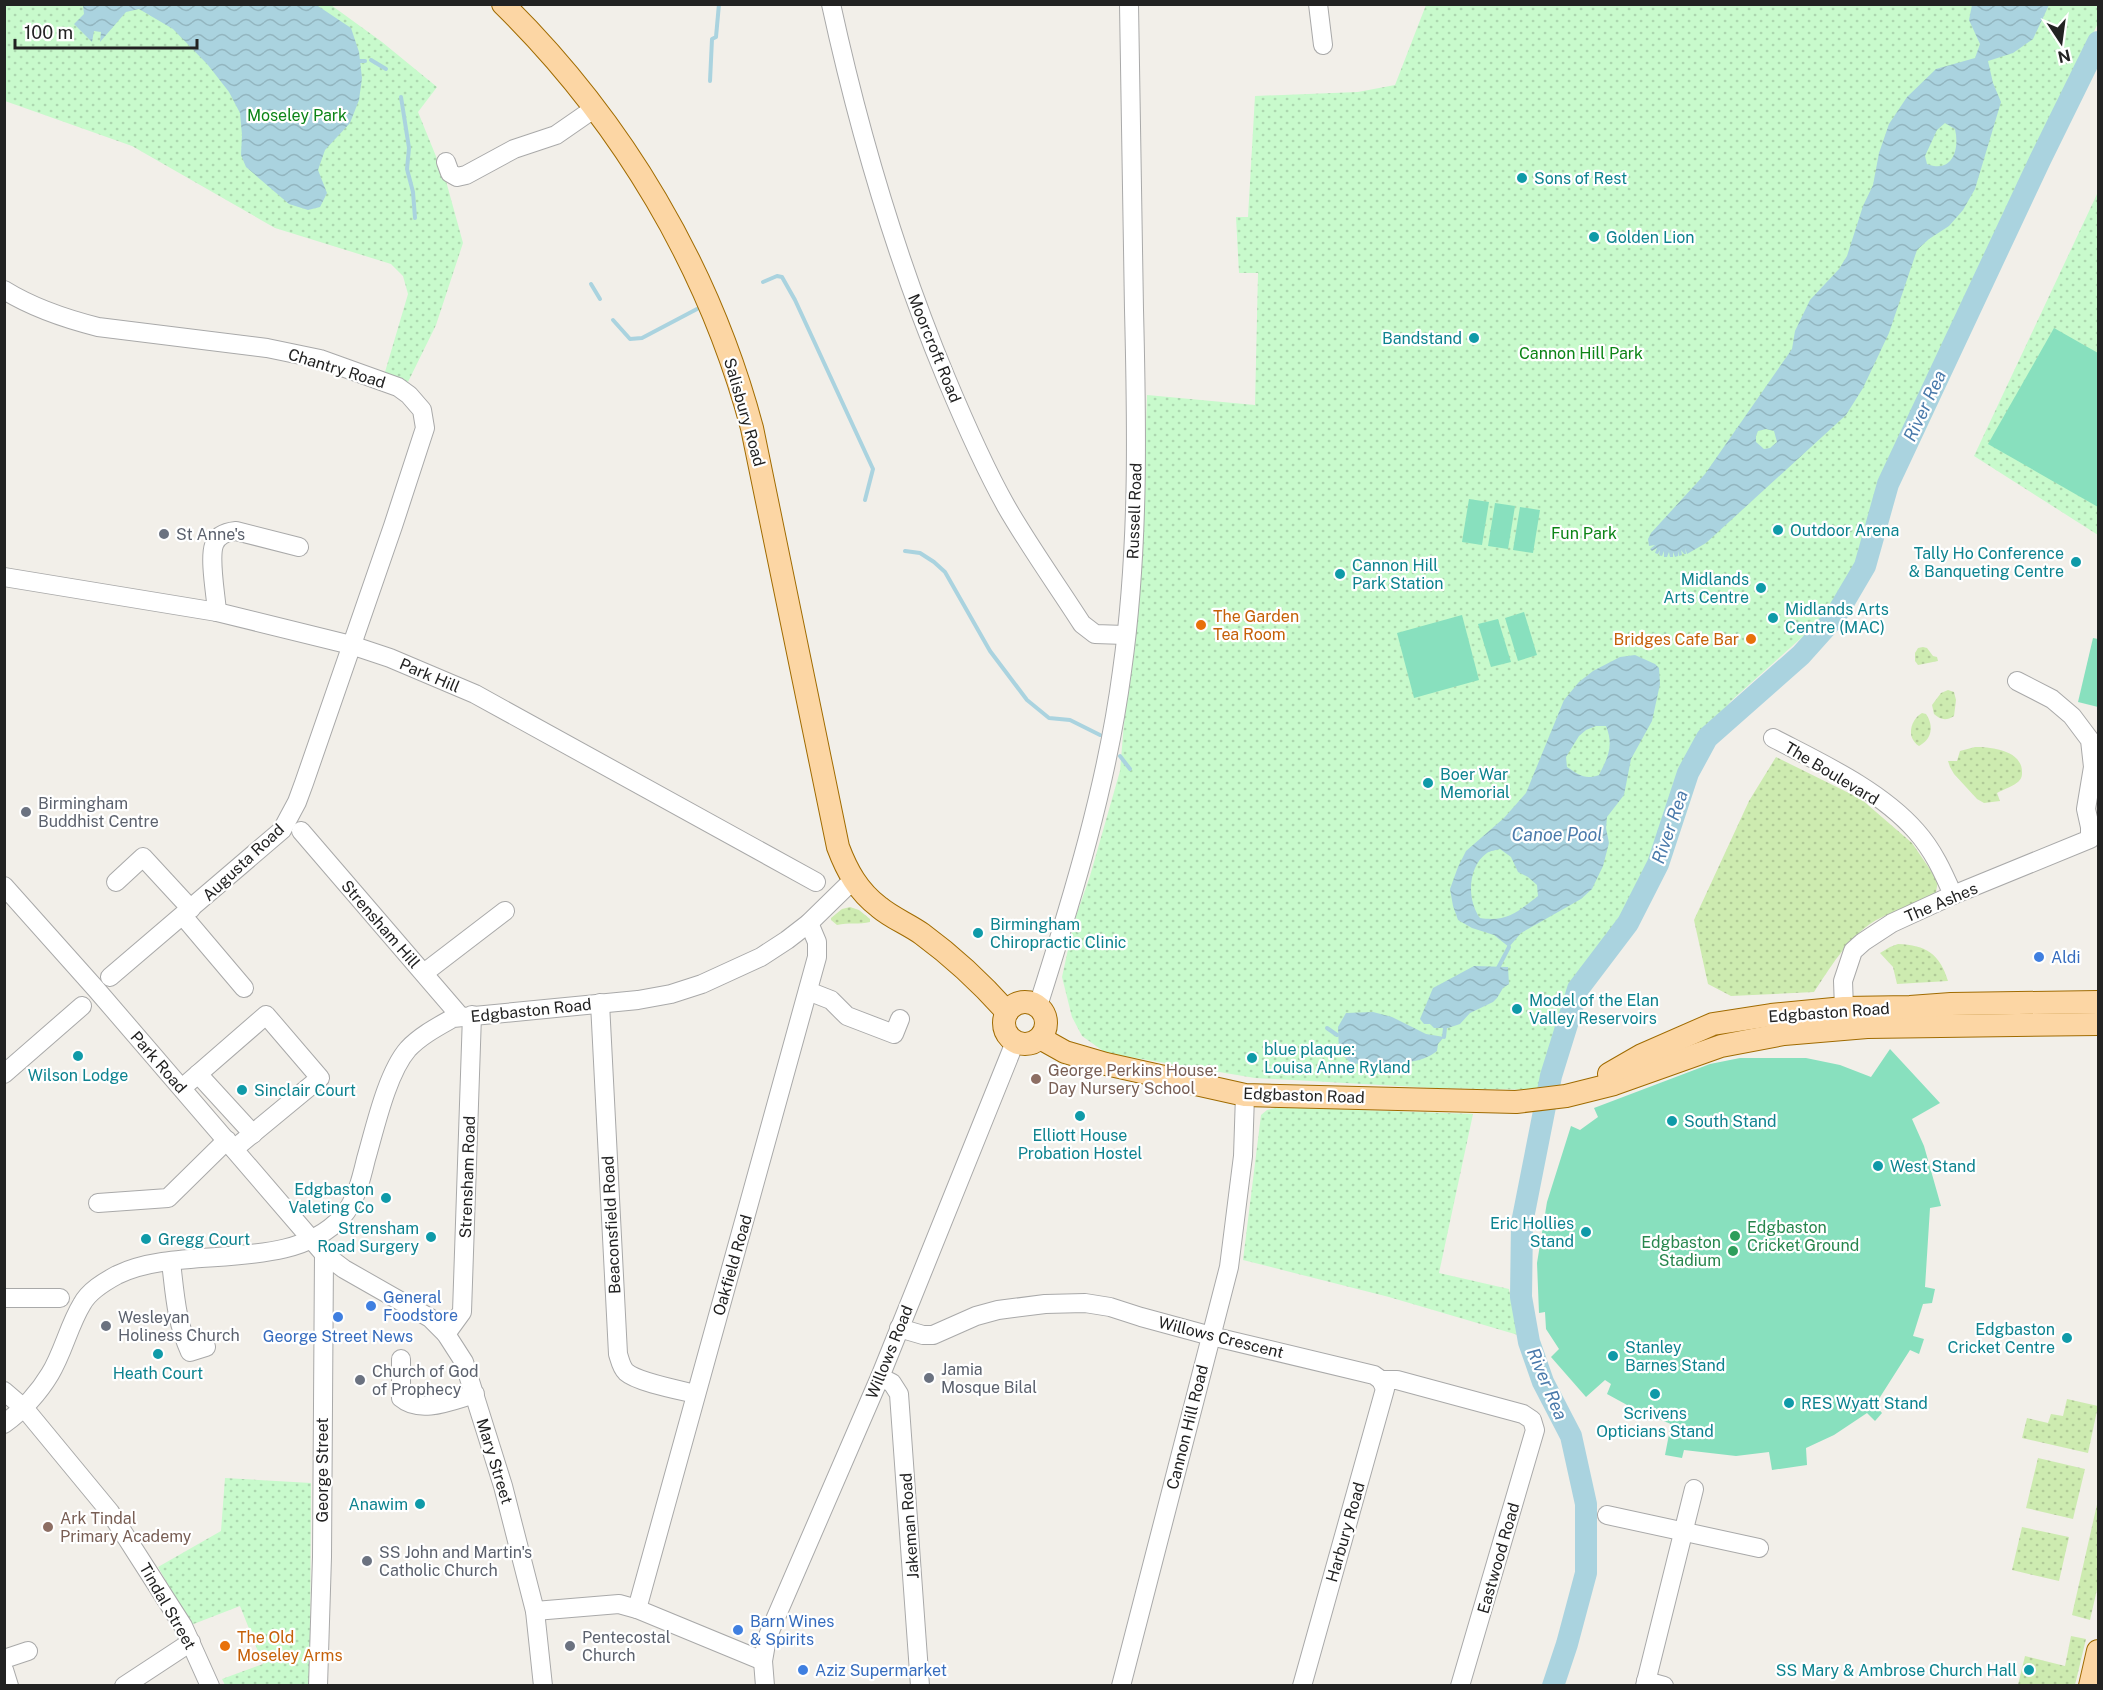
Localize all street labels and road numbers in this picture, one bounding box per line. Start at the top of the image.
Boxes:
street label: Moorcroft Road [904,291,965,405]
street label: Chantry Road [286,345,388,392]
street label: Salisbury Road [720,356,769,469]
street label: Russell Road [1123,462,1146,560]
street label: Park Hill [397,654,463,697]
street label: The Boulevard [1781,738,1882,809]
street label: Augusta Road [199,820,288,905]
street label: Strensham Hill [337,876,424,972]
street label: The Ashes [1902,879,1980,926]
street label: Edgbaston Road [470,995,592,1026]
street label: Edgbaston Road [1768,999,1890,1026]
street label: Park Road [127,1027,191,1097]
street label: Edgbaston Road [1243,1084,1365,1107]
street label: Strensham Road [456,1115,479,1239]
street label: Beaconsfield Road [598,1155,625,1295]
street label: Oakfield Road [709,1212,756,1318]
street label: Willows Road [862,1303,917,1402]
street label: Willows Crescent [1156,1313,1286,1362]
street label: Cannon Hill Road [1163,1363,1212,1491]
street label: Mary Street [472,1416,517,1506]
street label: George Street [313,1417,332,1523]
street label: Jakeman Road [896,1472,923,1580]
street label: Harbury Road [1322,1480,1369,1584]
street label: Eastwood Road [1474,1501,1523,1616]
street label: Tindal Street [135,1560,200,1653]

